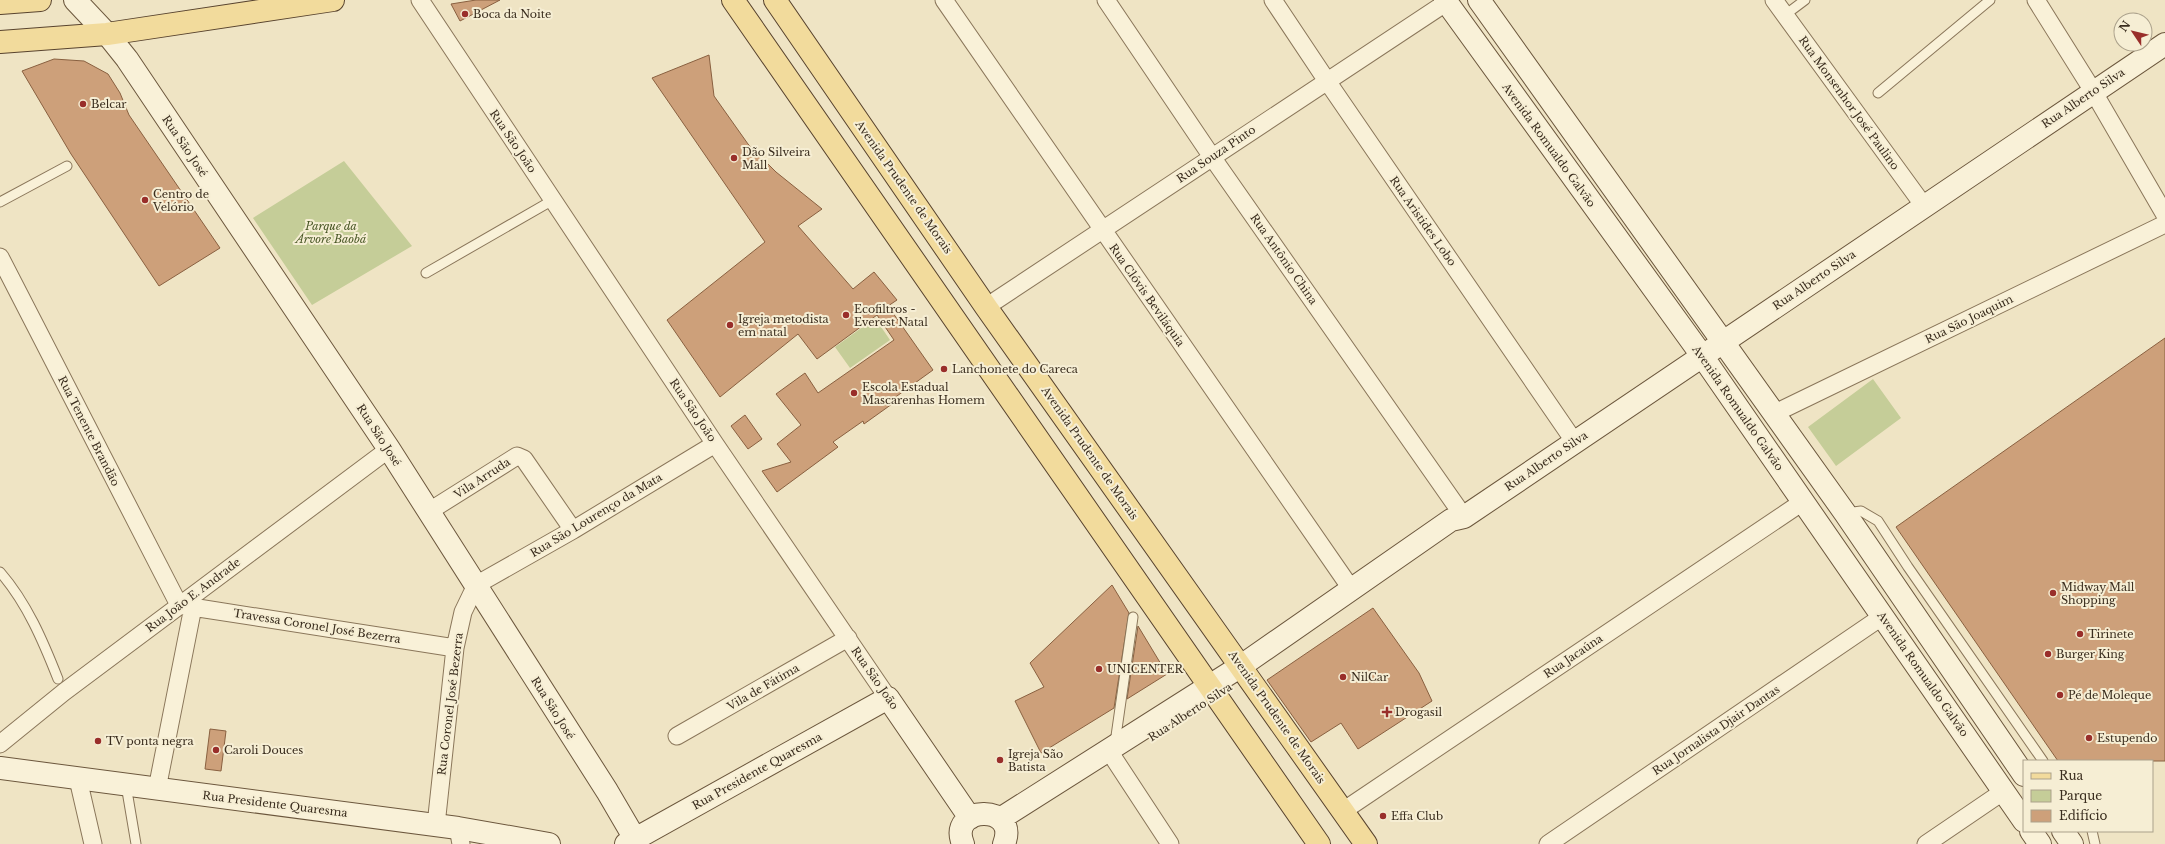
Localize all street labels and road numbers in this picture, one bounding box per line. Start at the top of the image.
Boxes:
street label: Rua Monsenhor José Paulino [1796,33,1902,173]
street label: Rua Alberto Silva [2039,65,2128,131]
street label: Avenida Romualdo Galvão [1499,79,1599,210]
street label: Rua São João [487,107,539,175]
street label: Rua São José [159,113,211,179]
street label: Avenida Prudente de Morais [852,117,955,256]
street label: Rua Souza Pinto [1174,122,1258,186]
street label: Rua Aristides Lobo [1387,173,1459,269]
street label: Rua Antônio China [1247,211,1321,308]
street label: Rua Clóvis Beviláquia [1106,241,1188,350]
street label: Rua Alberto Silva [1770,247,1859,313]
street label: Rua São Joaquim [1923,292,2015,346]
street label: Avenida Romualdo Galvão [1689,342,1787,473]
street label: Rua Tenente Brandão [55,373,123,489]
street label: Rua São João [667,376,719,444]
street label: Avenida Prudente de Morais [1038,383,1141,522]
street label: Rua São José [354,401,404,469]
street label: Rua Alberto Silva [1502,428,1591,494]
street label: Vila Arruda [450,454,514,502]
street label: Rua São Lourenço da Mata [527,470,665,560]
street label: Rua João E. Andrade [143,555,243,635]
street label: Travessa Coronel José Bezerra [232,606,403,646]
street label: Avenida Romualdo Galvão [1874,608,1972,739]
street label: Rua Coronel José Bezerra [434,631,466,776]
street label: Rua Jacaúna [1541,631,1606,681]
street label: Rua São João [848,644,902,712]
street label: Avenida Prudente de Morais [1225,647,1328,786]
street label: Vila de Fátima [724,660,802,714]
street label: Rua São José [528,674,578,742]
street label: Rua Alberto Silva [1145,679,1235,744]
street label: Rua Jornalista Djair Dantas [1650,682,1782,778]
street label: Rua Presidente Quaresma [690,729,825,813]
street label: Rua Presidente Quaresma [202,788,349,820]

